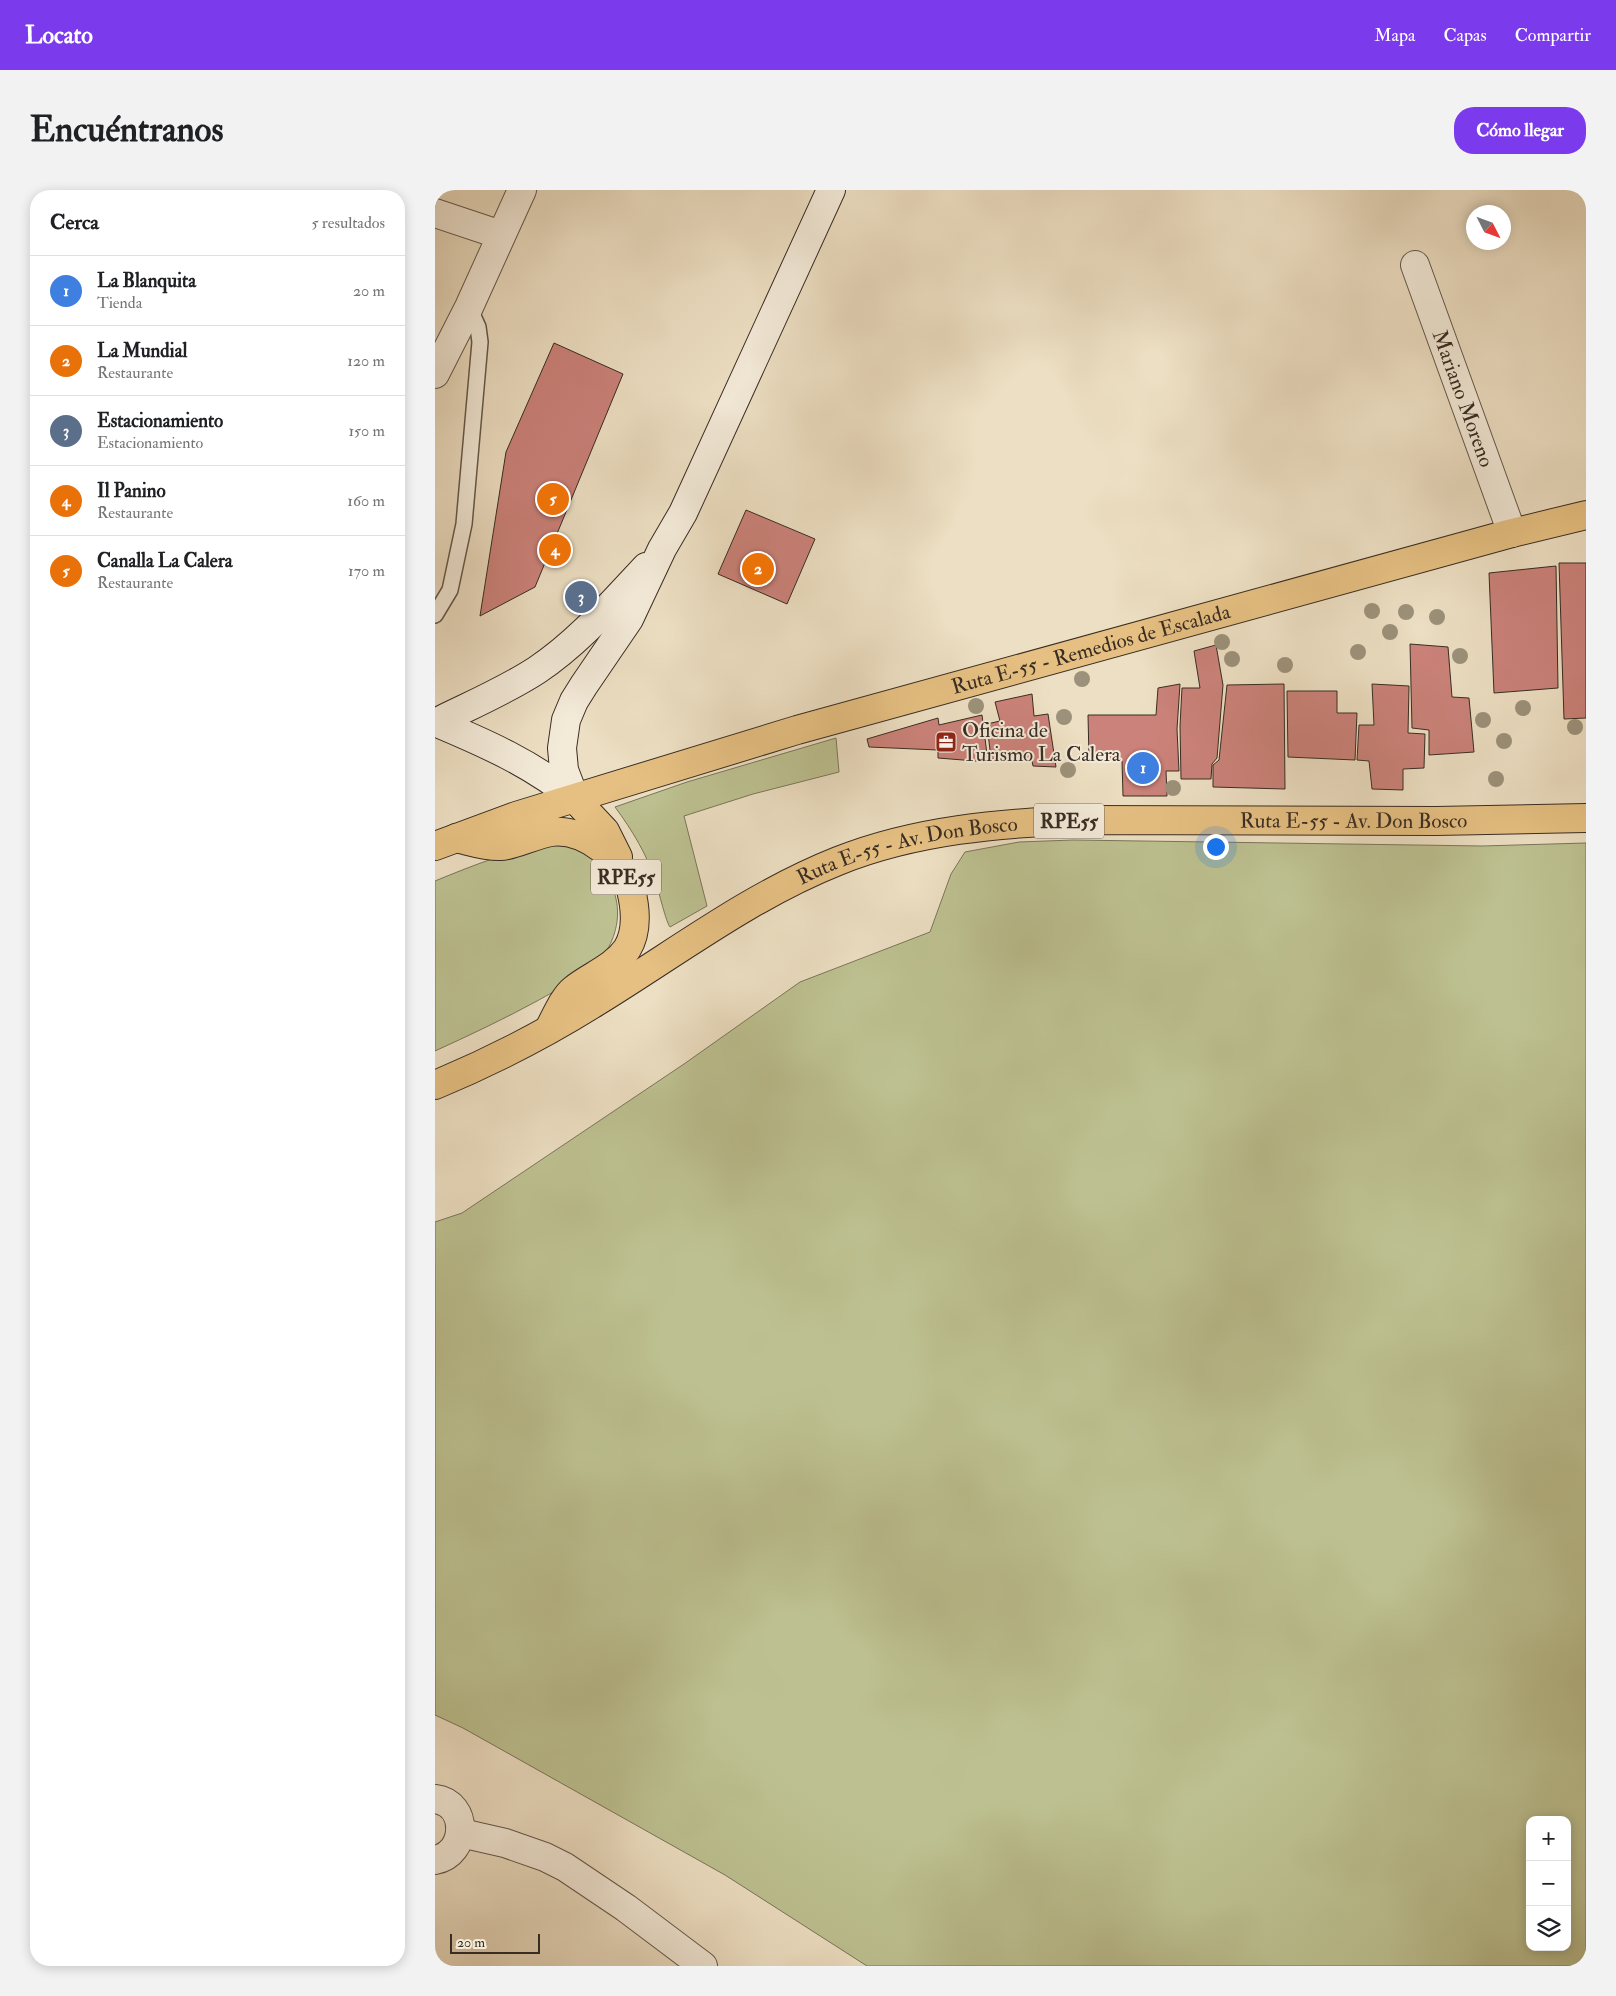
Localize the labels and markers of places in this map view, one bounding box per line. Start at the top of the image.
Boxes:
pin: 5 [537,480,569,518]
pin: 4 [539,531,571,569]
pin: 2 [742,550,774,588]
pin: 3 [565,578,597,616]
place label: Oficina de Turismo La Calera [962,717,1121,768]
office icon: Oficina de Turismo La Calera [934,730,958,754]
pin: 1 [1127,749,1159,787]

